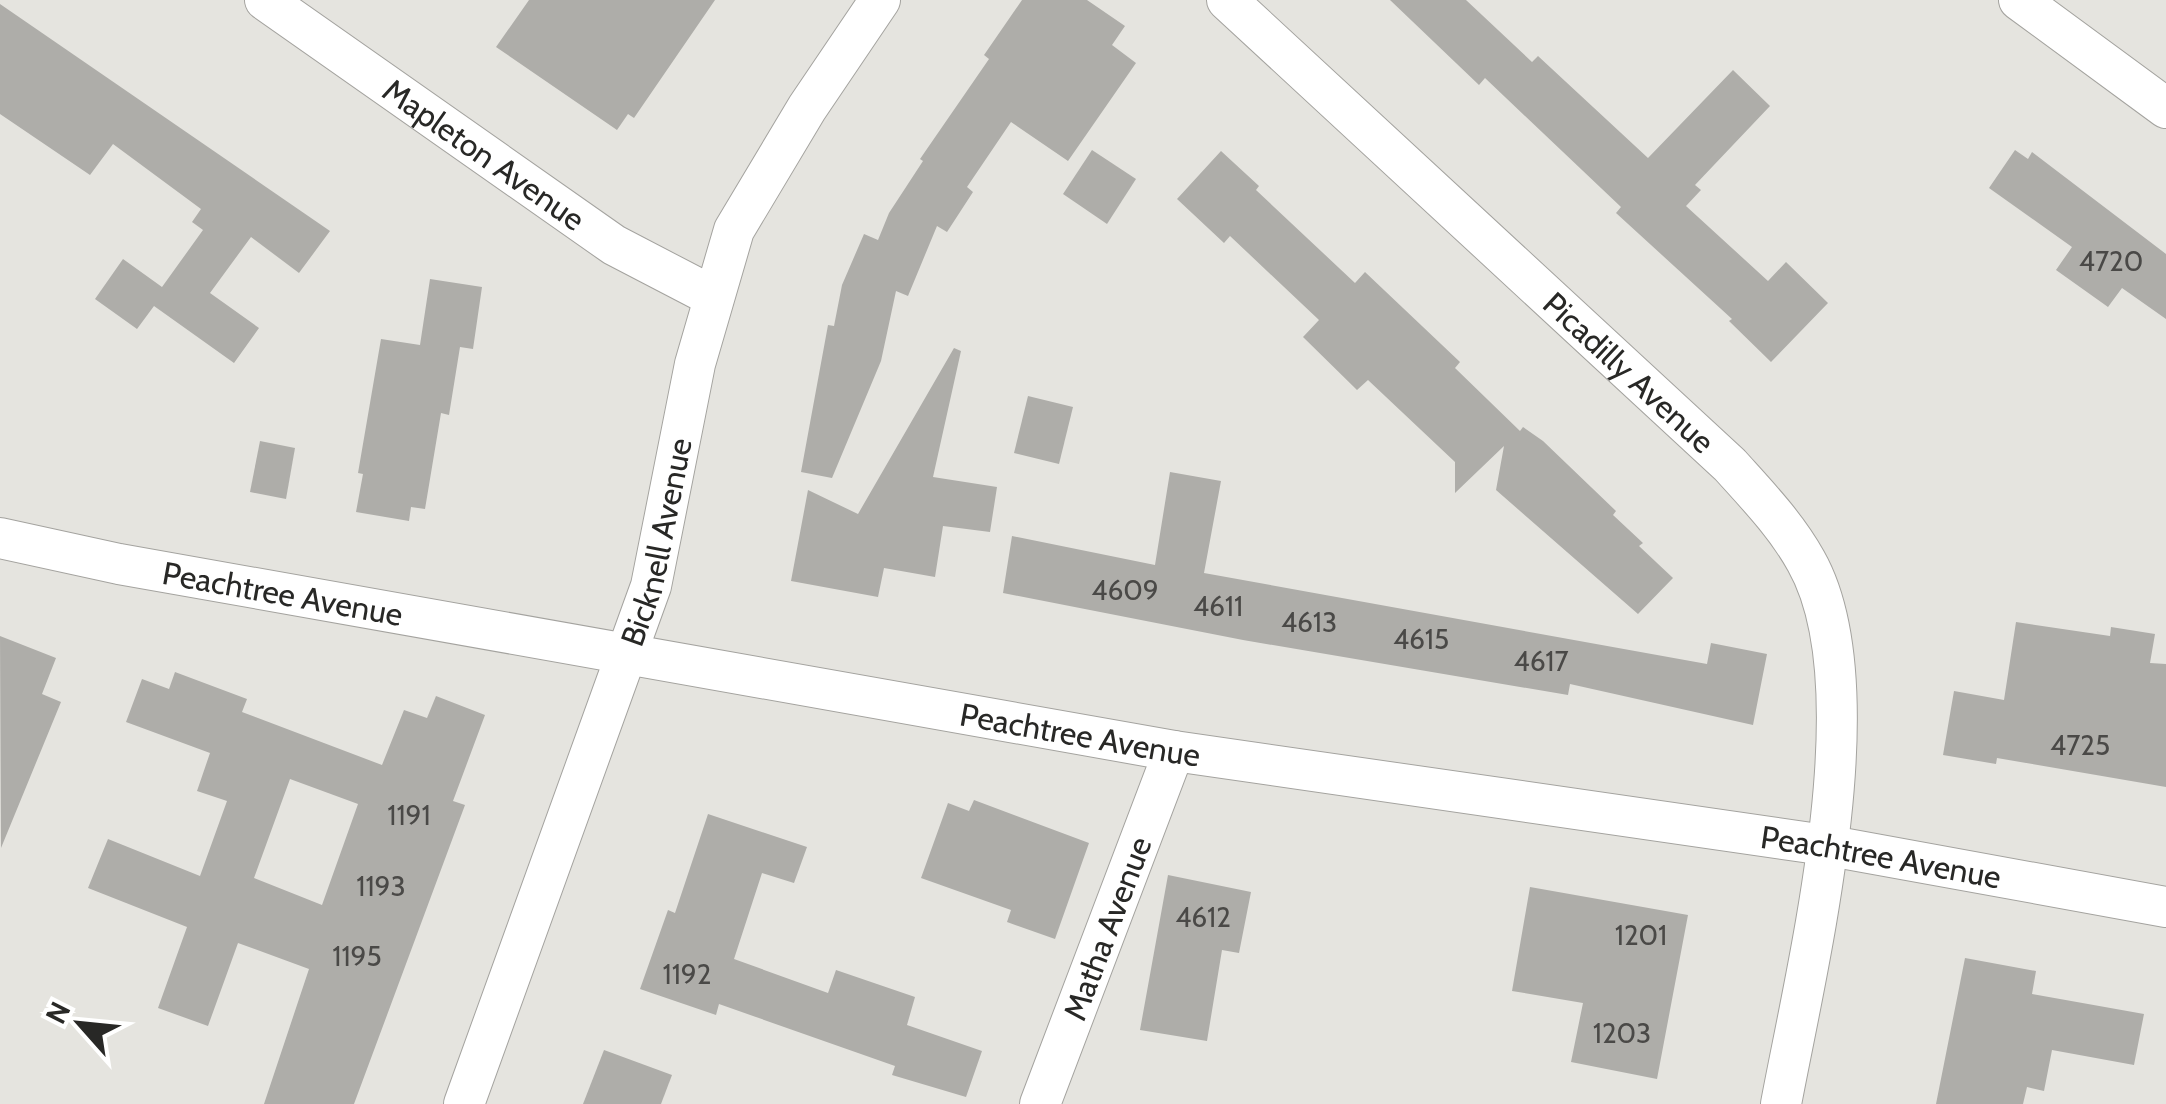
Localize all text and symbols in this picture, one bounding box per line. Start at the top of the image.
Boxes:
street label: Mapleton Avenue [376,70,593,238]
house number: 4720 [2079,244,2143,278]
street label: Picadilly Avenue [1536,283,1723,461]
street label: Bicknell Avenue [612,434,699,651]
street label: Peachtree Avenue [159,553,406,633]
house number: 4609 [1091,573,1159,607]
house number: 4611 [1193,589,1243,623]
house number: 4613 [1281,605,1337,639]
house number: 4615 [1393,622,1449,656]
house number: 4617 [1513,644,1569,678]
street label: Peachtree Avenue [957,694,1203,774]
house number: 4725 [2050,728,2110,762]
house number: 1191 [387,798,431,832]
street label: Peachtree Avenue [1758,816,2004,896]
street label: Matha Avenue [1054,831,1159,1025]
house number: 1193 [356,869,406,903]
house number: 4612 [1175,900,1231,934]
house number: 1201 [1615,918,1667,952]
house number: 1195 [332,939,382,973]
house number: 1192 [663,957,711,991]
north arrow [30,974,130,1074]
text: N [38,996,77,1029]
house number: 1203 [1593,1016,1651,1050]

